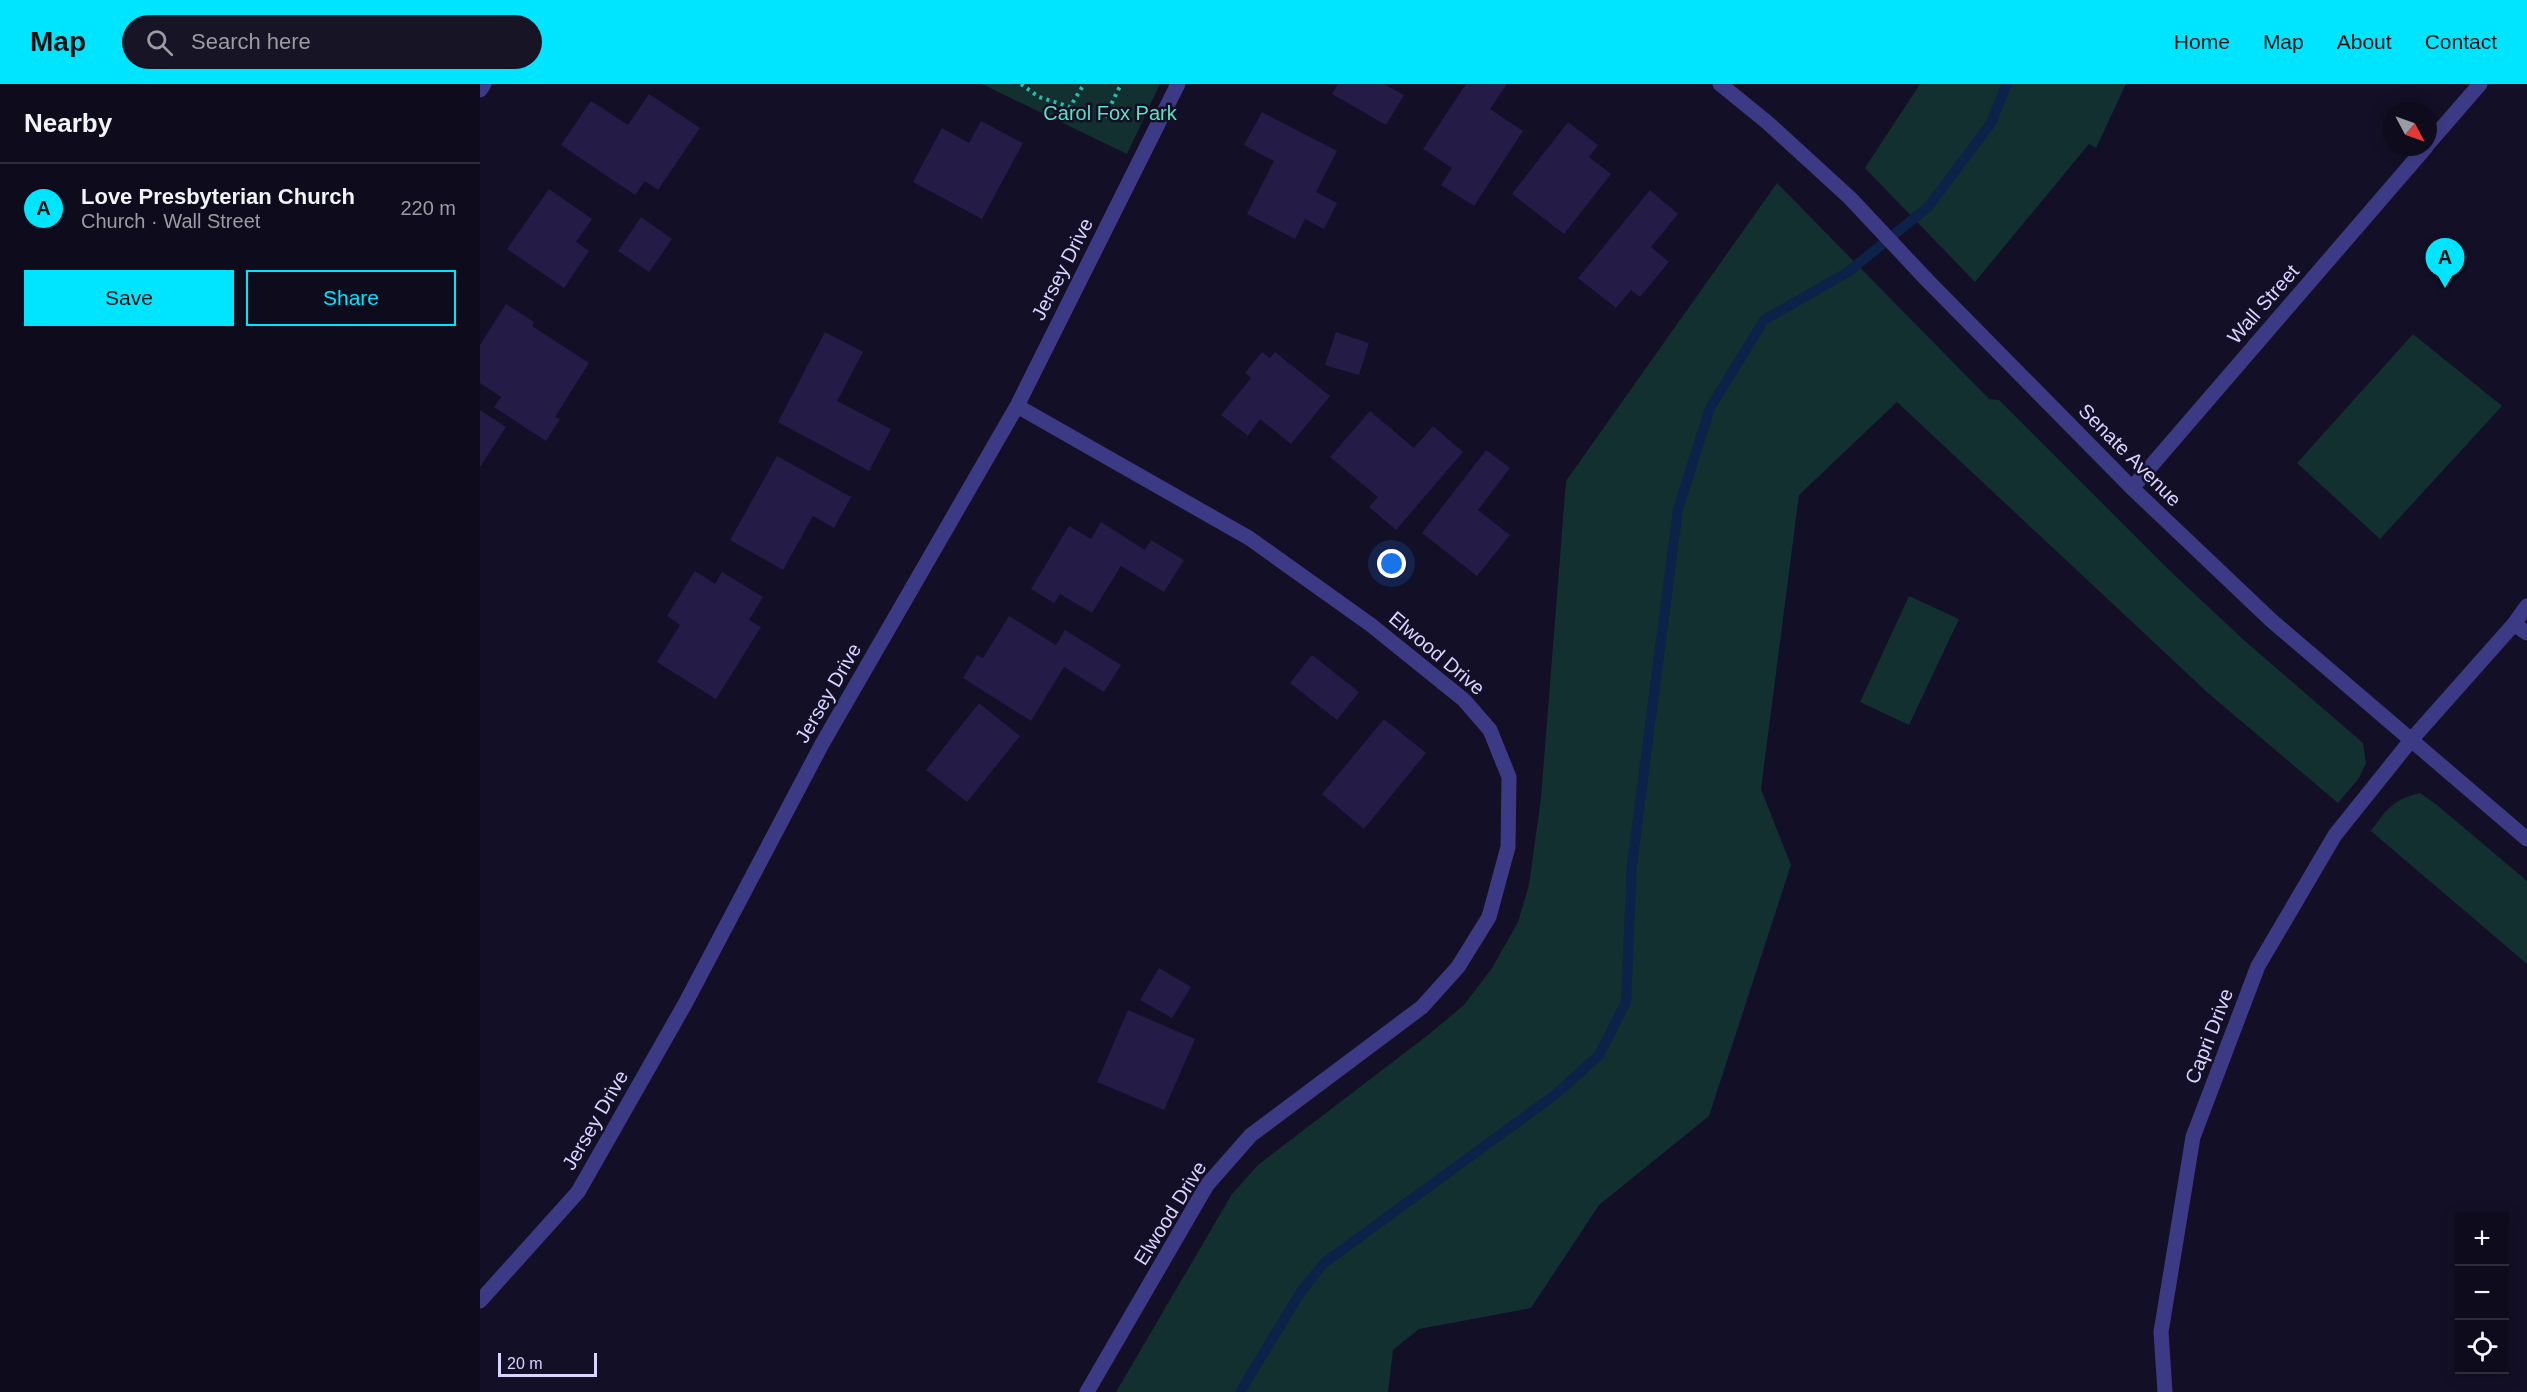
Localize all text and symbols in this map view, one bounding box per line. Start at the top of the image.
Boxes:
search box [122,15,542,69]
text: Map [30,26,86,57]
icon: search [143,26,176,59]
text: Search here [191,29,311,54]
text: Home [2174,30,2230,53]
text: Map [2263,30,2304,53]
text: About [2337,30,2392,53]
text: Contact [2425,30,2497,53]
park label: Carol Fox Park [1043,102,1178,124]
north arrow [2383,102,2437,156]
text: Nearby [24,108,112,138]
text: Love Presbyterian Church [81,184,355,209]
text: A [36,197,51,219]
text: 220 m [400,197,456,219]
text: Church · Wall Street [81,210,260,232]
street label: Jersey Drive [1027,214,1097,324]
pin: A [2426,238,2464,288]
street label: Wall Street [2223,260,2303,348]
button: Save [24,270,234,326]
button: Share [246,270,456,326]
street label: Senate Avenue [2074,399,2186,511]
your location [1377,549,1406,578]
street label: Elwood Drive [1385,607,1489,699]
street label: Jersey Drive [791,639,865,747]
street label: Capri Drive [2181,985,2237,1087]
street label: Jersey Drive [558,1066,632,1174]
street label: Elwood Drive [1129,1157,1211,1269]
map controls [2455,1212,2509,1374]
button: + [2455,1212,2509,1266]
button: − [2455,1266,2509,1320]
button: locate [2455,1320,2509,1374]
scale bar [498,1350,597,1378]
text: 20 m [507,1355,543,1372]

